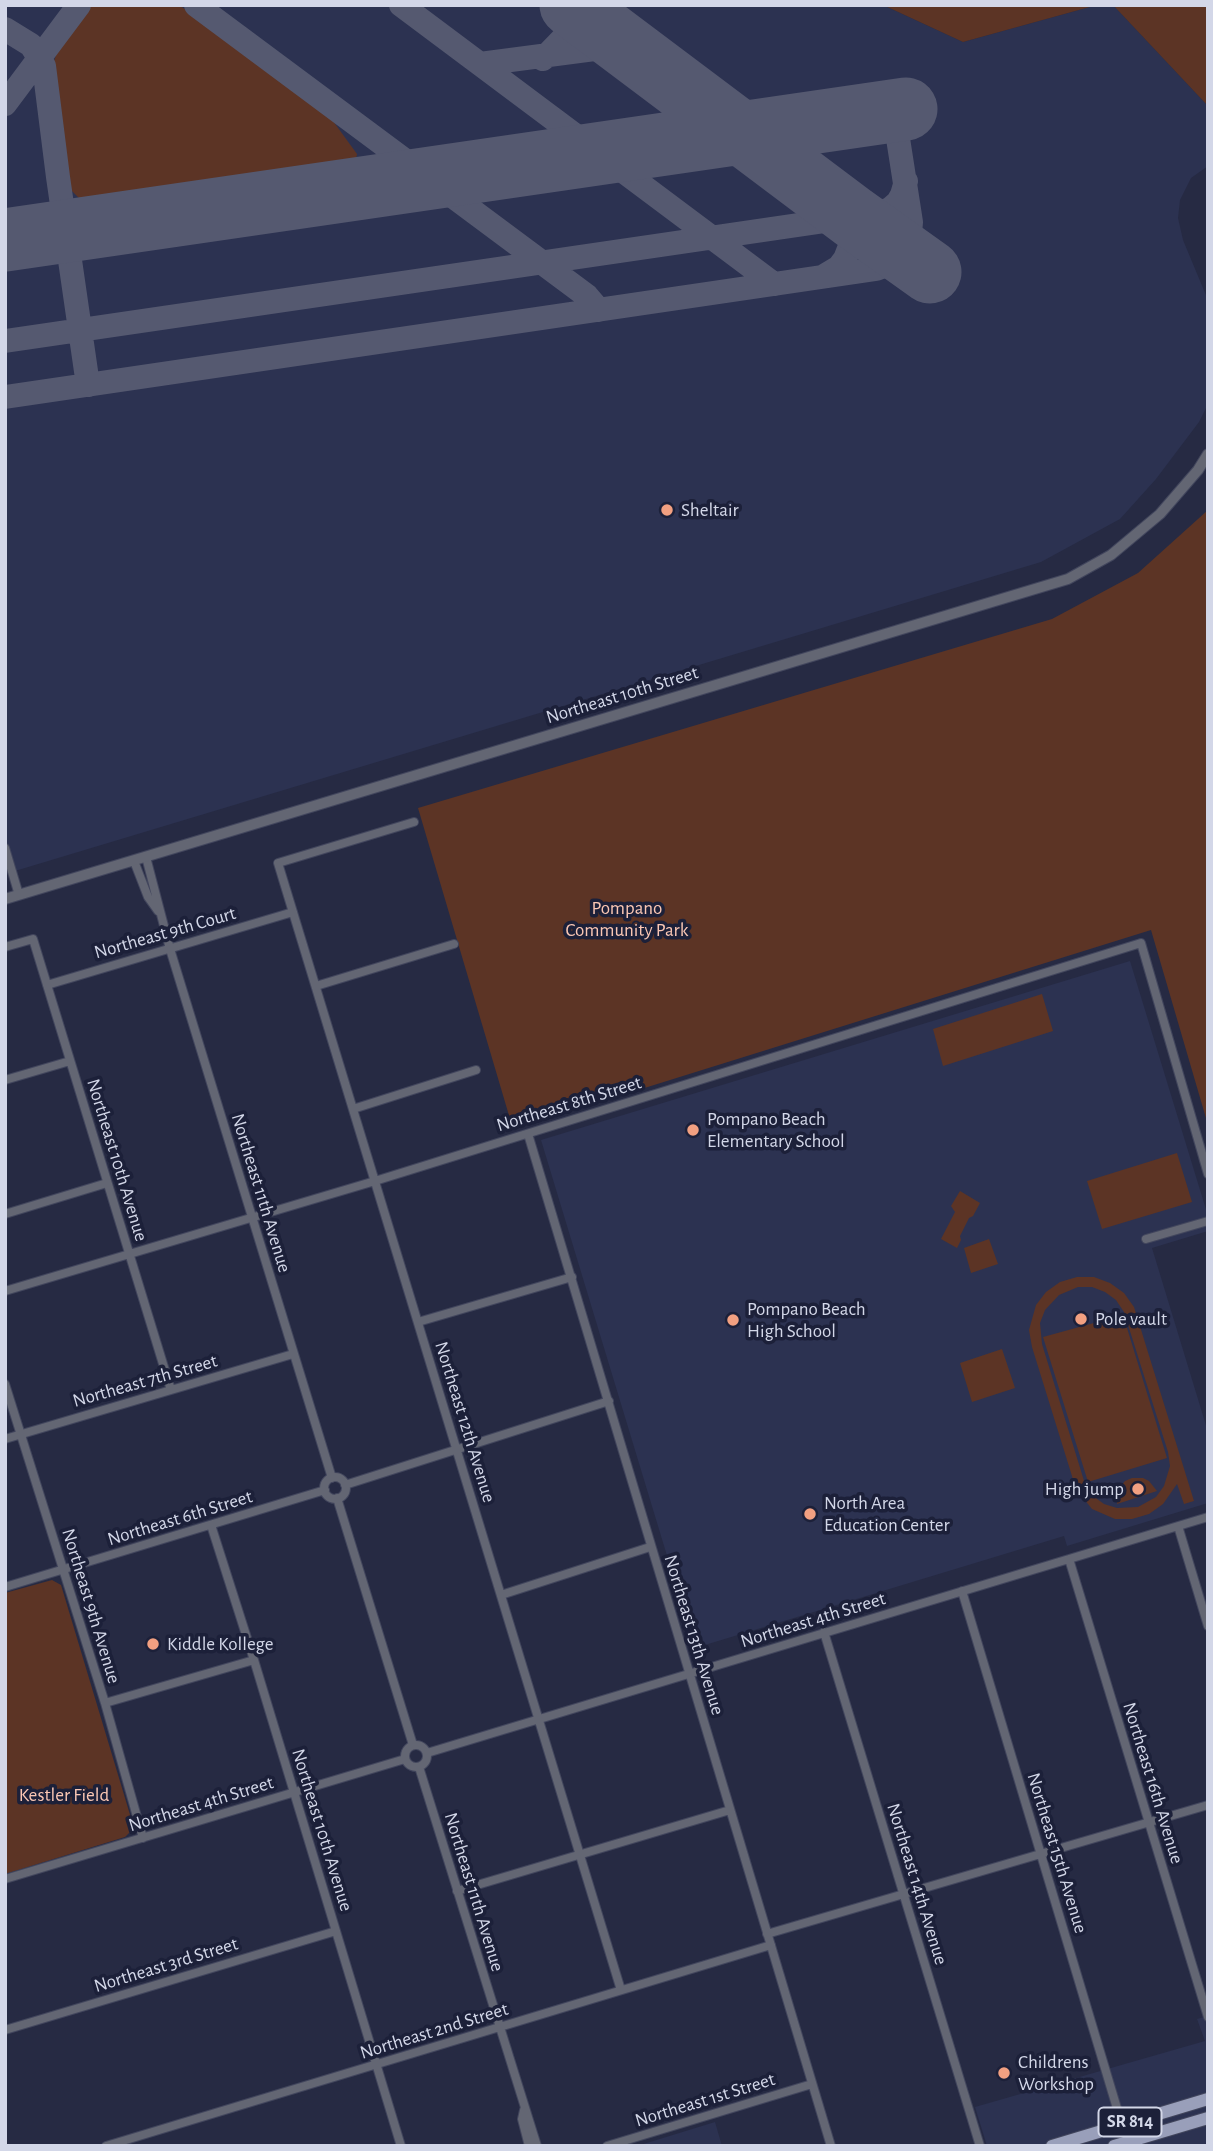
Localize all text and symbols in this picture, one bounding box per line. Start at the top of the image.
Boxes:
place label: Sheltair [681,499,739,521]
marker: Sheltair [659,502,675,518]
street label: Northeast 10th Street [543,661,701,729]
park label: Pompano Community Park [566,897,688,941]
street label: Northeast 9th Court [92,902,238,964]
street label: Northeast 8th Street [494,1071,644,1137]
street label: Northeast 10th Avenue [81,1076,153,1244]
place label: Pompano Beach Elementary School [707,1108,845,1152]
street label: Northeast 11th Avenue [226,1111,296,1275]
marker: Pompano Beach Elementary School [685,1122,701,1138]
place label: Pompano Beach High School [747,1298,866,1342]
place label: Pole vault [1095,1308,1167,1330]
marker: Pole vault [1073,1311,1089,1327]
marker: Pompano Beach High School [725,1312,741,1328]
street label: Northeast 12th Avenue [430,1339,500,1505]
street label: Northeast 7th Street [70,1349,220,1413]
place label: High jump [1045,1478,1124,1500]
marker: High jump [1130,1481,1146,1497]
street label: Northeast 6th Street [105,1485,255,1551]
place label: North Area Education Center [824,1492,950,1536]
marker: North Area Education Center [802,1506,818,1522]
street label: Northeast 9th Avenue [57,1526,125,1686]
street label: Northeast 13th Avenue [659,1552,729,1718]
street label: Northeast 4th Street [738,1587,888,1653]
place label: Kiddle Kollege [167,1633,274,1655]
marker: Kiddle Kollege [145,1636,161,1652]
street label: Northeast 16th Avenue [1118,1700,1188,1866]
street label: Northeast 10th Avenue [286,1746,358,1914]
street label: Northeast 15th Avenue [1022,1770,1092,1936]
street label: Northeast 4th Street [126,1771,276,1837]
park label: Kestler Field [19,1784,109,1806]
street label: Northeast 14th Avenue [882,1800,952,1968]
street label: Northeast 11th Avenue [439,1810,509,1974]
street label: Northeast 3rd Street [91,1932,241,1998]
street label: Northeast 2nd Street [357,1998,511,2064]
place label: Childrens Workshop [1018,2051,1094,2095]
marker: Childrens Workshop [996,2065,1012,2081]
street label: Northeast 1st Street [632,2068,778,2132]
road number: SR 814 [1098,2108,1162,2136]

